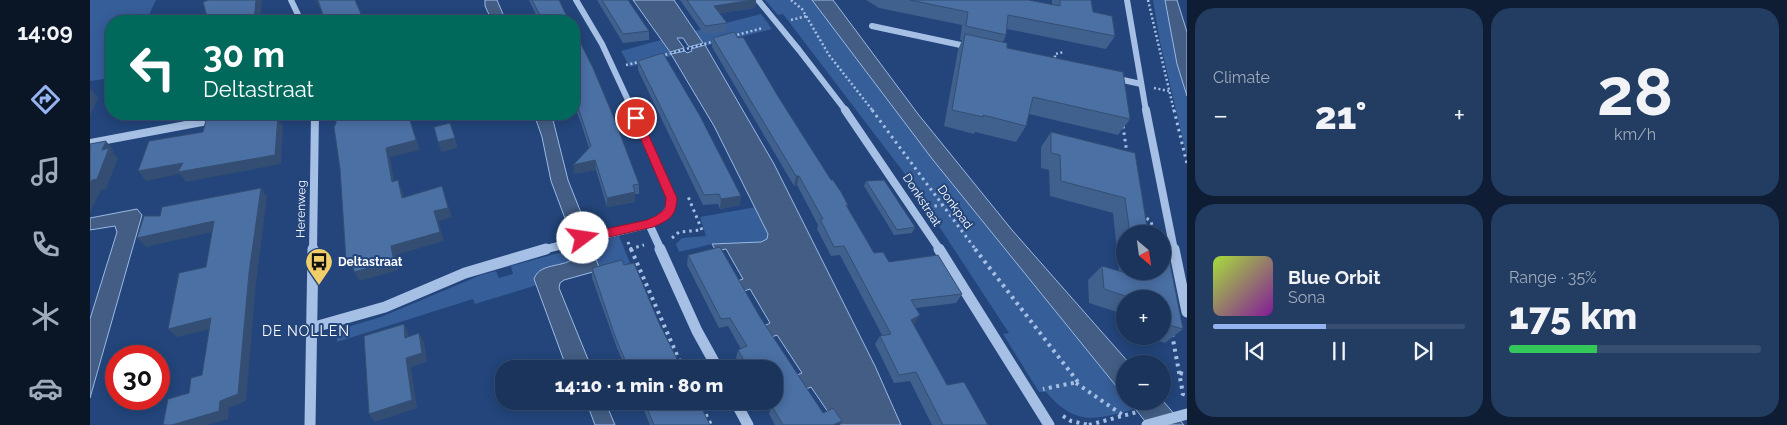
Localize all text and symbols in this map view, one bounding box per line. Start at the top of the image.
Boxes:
text: 14:09 [17,19,73,45]
text: 30 m [203,34,285,75]
icon: left [120,35,185,100]
text: 28 [1597,54,1673,130]
text: Climate [1213,68,1270,87]
text: Deltastraat [203,76,314,102]
icon: directions [28,82,63,117]
text: 21° [1315,93,1367,138]
pin [615,97,657,139]
text: − [1213,99,1228,132]
text: + [1453,99,1465,132]
icon: arrive [622,104,650,132]
text: km/h [1614,125,1656,144]
icon: music [28,154,63,189]
street label: Donkstraat [900,171,944,229]
street label: Herenweg [293,180,309,238]
street label: Donkpad [934,182,976,232]
position arrow [556,211,608,263]
north arrow [1116,225,1171,280]
map controls [1116,225,1171,410]
icon: phone [28,227,63,262]
bus stop icon: Deltastraat [304,247,334,286]
place label: Deltastraat [338,255,403,269]
text: Blue Orbit [1288,266,1380,288]
text: Range · 35% [1509,268,1597,287]
text: Sona [1288,288,1325,307]
button: + [1116,290,1171,345]
text: 175 km [1509,293,1637,338]
icon: climate [28,299,63,334]
district label: DE NOLLEN [262,323,350,339]
icon: previous [1241,337,1269,365]
icon: pause [1325,337,1353,365]
icon: next [1409,337,1437,365]
speed limit sign: 30 [105,345,170,410]
button: − [1116,355,1171,410]
icon: car [28,371,63,406]
text: 14:10 · 1 min · 80 m [555,374,723,396]

